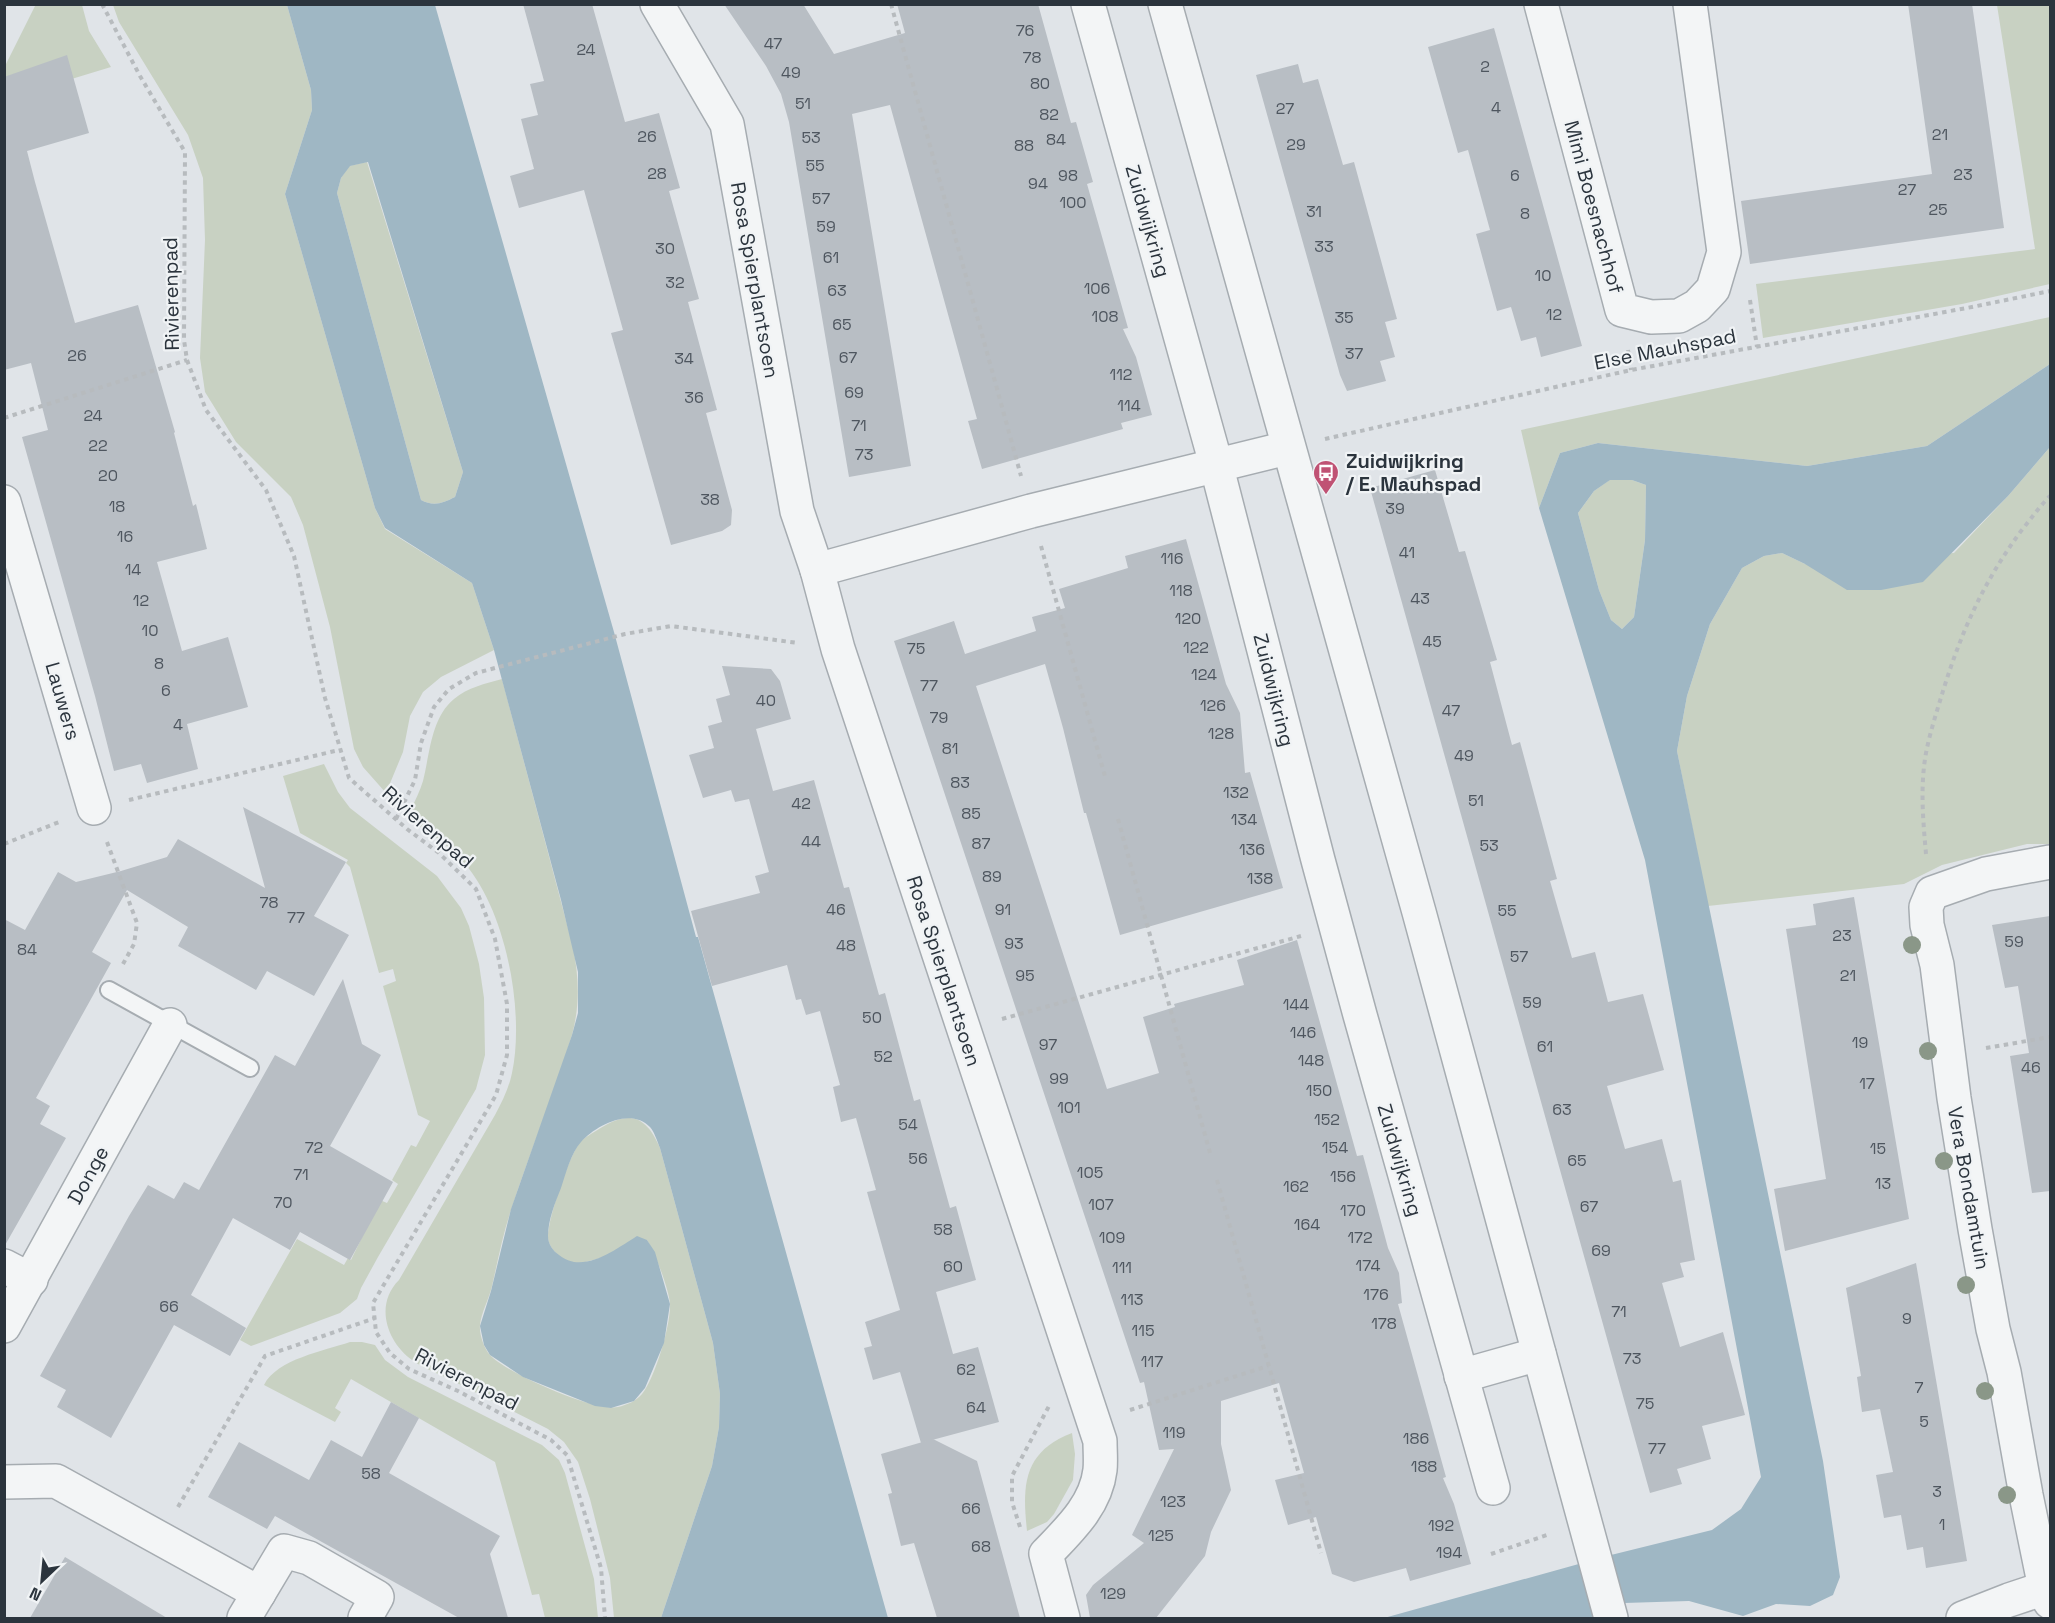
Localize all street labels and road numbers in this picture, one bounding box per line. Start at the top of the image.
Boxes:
street label: Mimi Boesnachhof [1558,118,1630,297]
street label: Zuidwijkring [1120,162,1176,280]
street label: Rosa Spierplantsoen [725,180,785,380]
street label: Rivierenpad [157,237,185,351]
street label: Else Mauhspad [1592,322,1738,376]
street label: Zuidwijkring [1247,631,1301,749]
street label: Lauwers [39,659,87,743]
street label: Rivierenpad [377,780,479,874]
street label: Rosa Spierplantsoen [901,872,987,1070]
street label: Zuidwijkring [1372,1101,1428,1219]
street label: Vera Bondamtuin [1942,1104,1996,1272]
street label: Donge [61,1141,115,1209]
street label: Rivierenpad [411,1342,523,1416]

